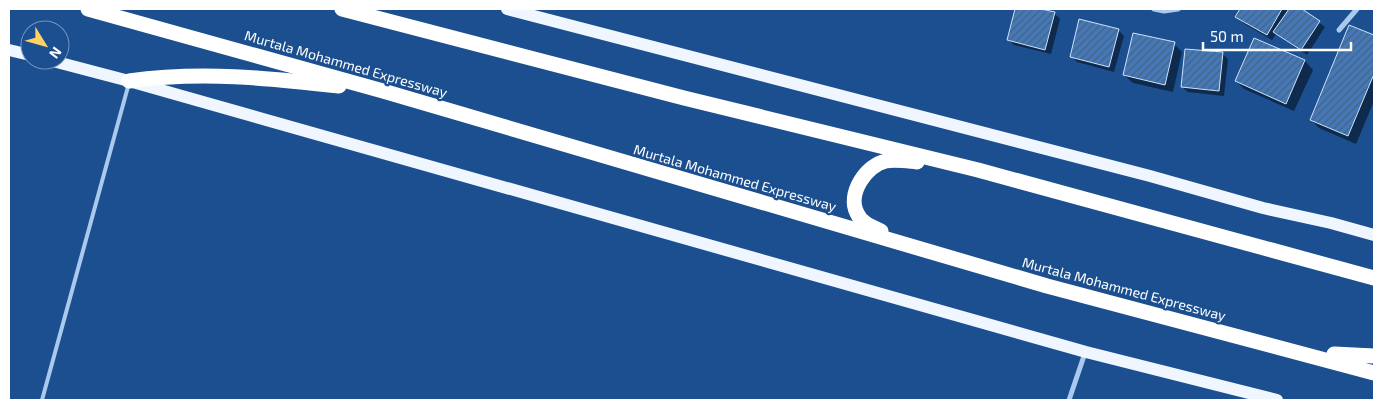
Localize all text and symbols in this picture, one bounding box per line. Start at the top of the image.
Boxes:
north arrow [20,20,70,70]
scale bar [1203,20,1350,52]
street label: Murtala Mohammed Expressway [243,26,450,101]
text: 50 m [1210,27,1244,45]
text: N [46,44,66,62]
street label: Murtala Mohammed Expressway [632,140,839,215]
street label: Murtala Mohammed Expressway [1020,253,1228,324]

